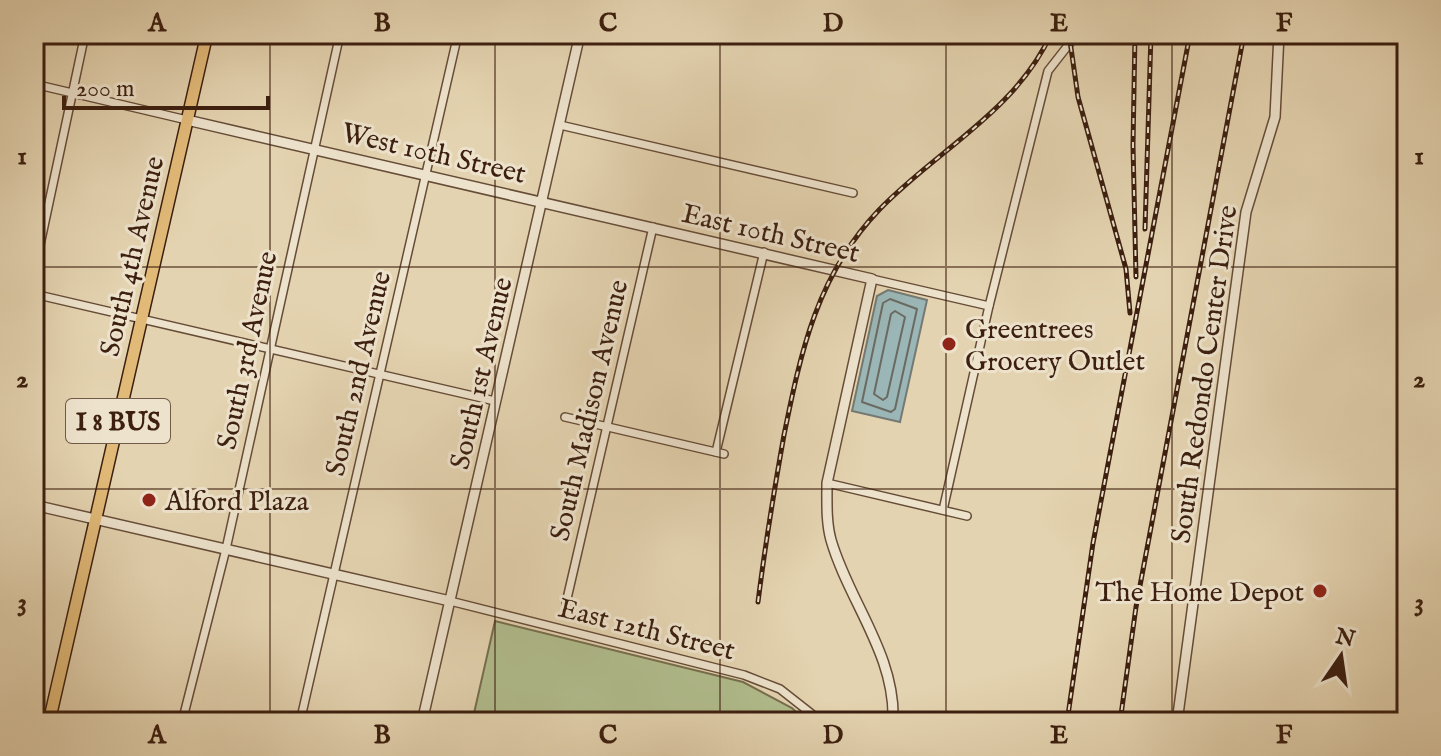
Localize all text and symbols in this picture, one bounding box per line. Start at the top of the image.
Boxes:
text: A [147,7,167,40]
text: B [373,7,391,40]
text: C [599,7,618,40]
text: D [823,7,844,40]
text: E [1050,7,1068,40]
text: F [1276,7,1293,40]
scale bar [64,60,268,110]
text: 200 m [76,74,135,105]
street label: West 10th Street [338,116,529,193]
text: 1 [17,140,27,173]
text: 1 [1414,140,1424,173]
street label: South 4th Avenue [93,153,174,360]
street label: East 10th Street [678,197,863,272]
street label: South Redondo Center Drive [1164,203,1247,546]
street label: South 3rd Avenue [210,248,287,453]
street label: South 2nd Avenue [319,268,400,479]
street label: South 1st Avenue [443,274,522,473]
street label: South Madison Avenue [543,277,638,544]
place label: Greentrees Grocery Outlet [965,313,1145,380]
marker: Greentrees Grocery Outlet [940,335,958,353]
text: 2 [16,363,28,396]
text: 2 [1413,363,1425,396]
road number: I 8 BUS [66,399,170,443]
place label: Alford Plaza [164,485,310,520]
marker: Alford Plaza [140,491,158,509]
place label: The Home Depot [1095,576,1304,611]
marker: The Home Depot [1311,582,1329,600]
text: 3 [17,586,27,619]
text: 3 [1414,586,1424,619]
street label: East 12th Street [554,592,739,669]
north arrow [1301,616,1381,696]
text: N [1332,622,1357,654]
text: A [147,719,167,752]
text: B [373,719,391,752]
text: C [599,719,618,752]
text: D [823,719,844,752]
text: E [1050,719,1068,752]
text: F [1276,719,1293,752]

